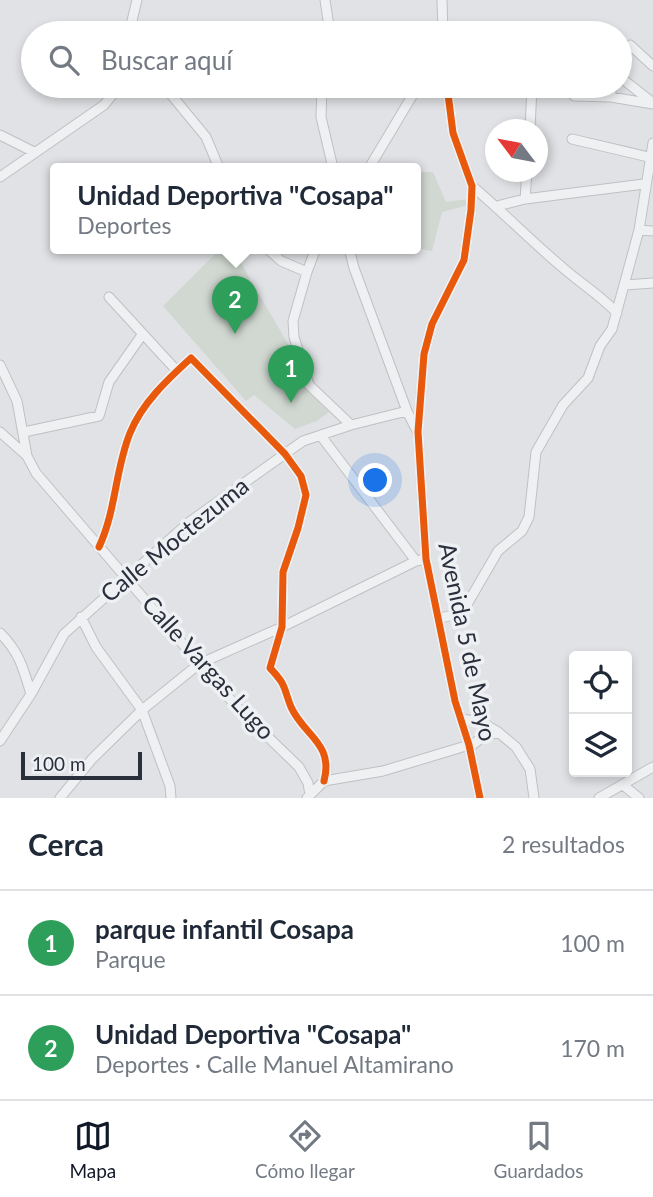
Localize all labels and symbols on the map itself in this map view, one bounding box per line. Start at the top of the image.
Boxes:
north arrow [485,119,548,182]
pin: 2 [212,276,258,334]
pin: 1 [268,345,314,403]
your location [358,463,392,497]
street label: Calle Moctezuma [94,470,254,607]
street label: Avenida 5 de Mayo [433,540,504,744]
street label: Calle Vargas Lugo [137,589,281,745]
scale bar [21,749,142,781]

